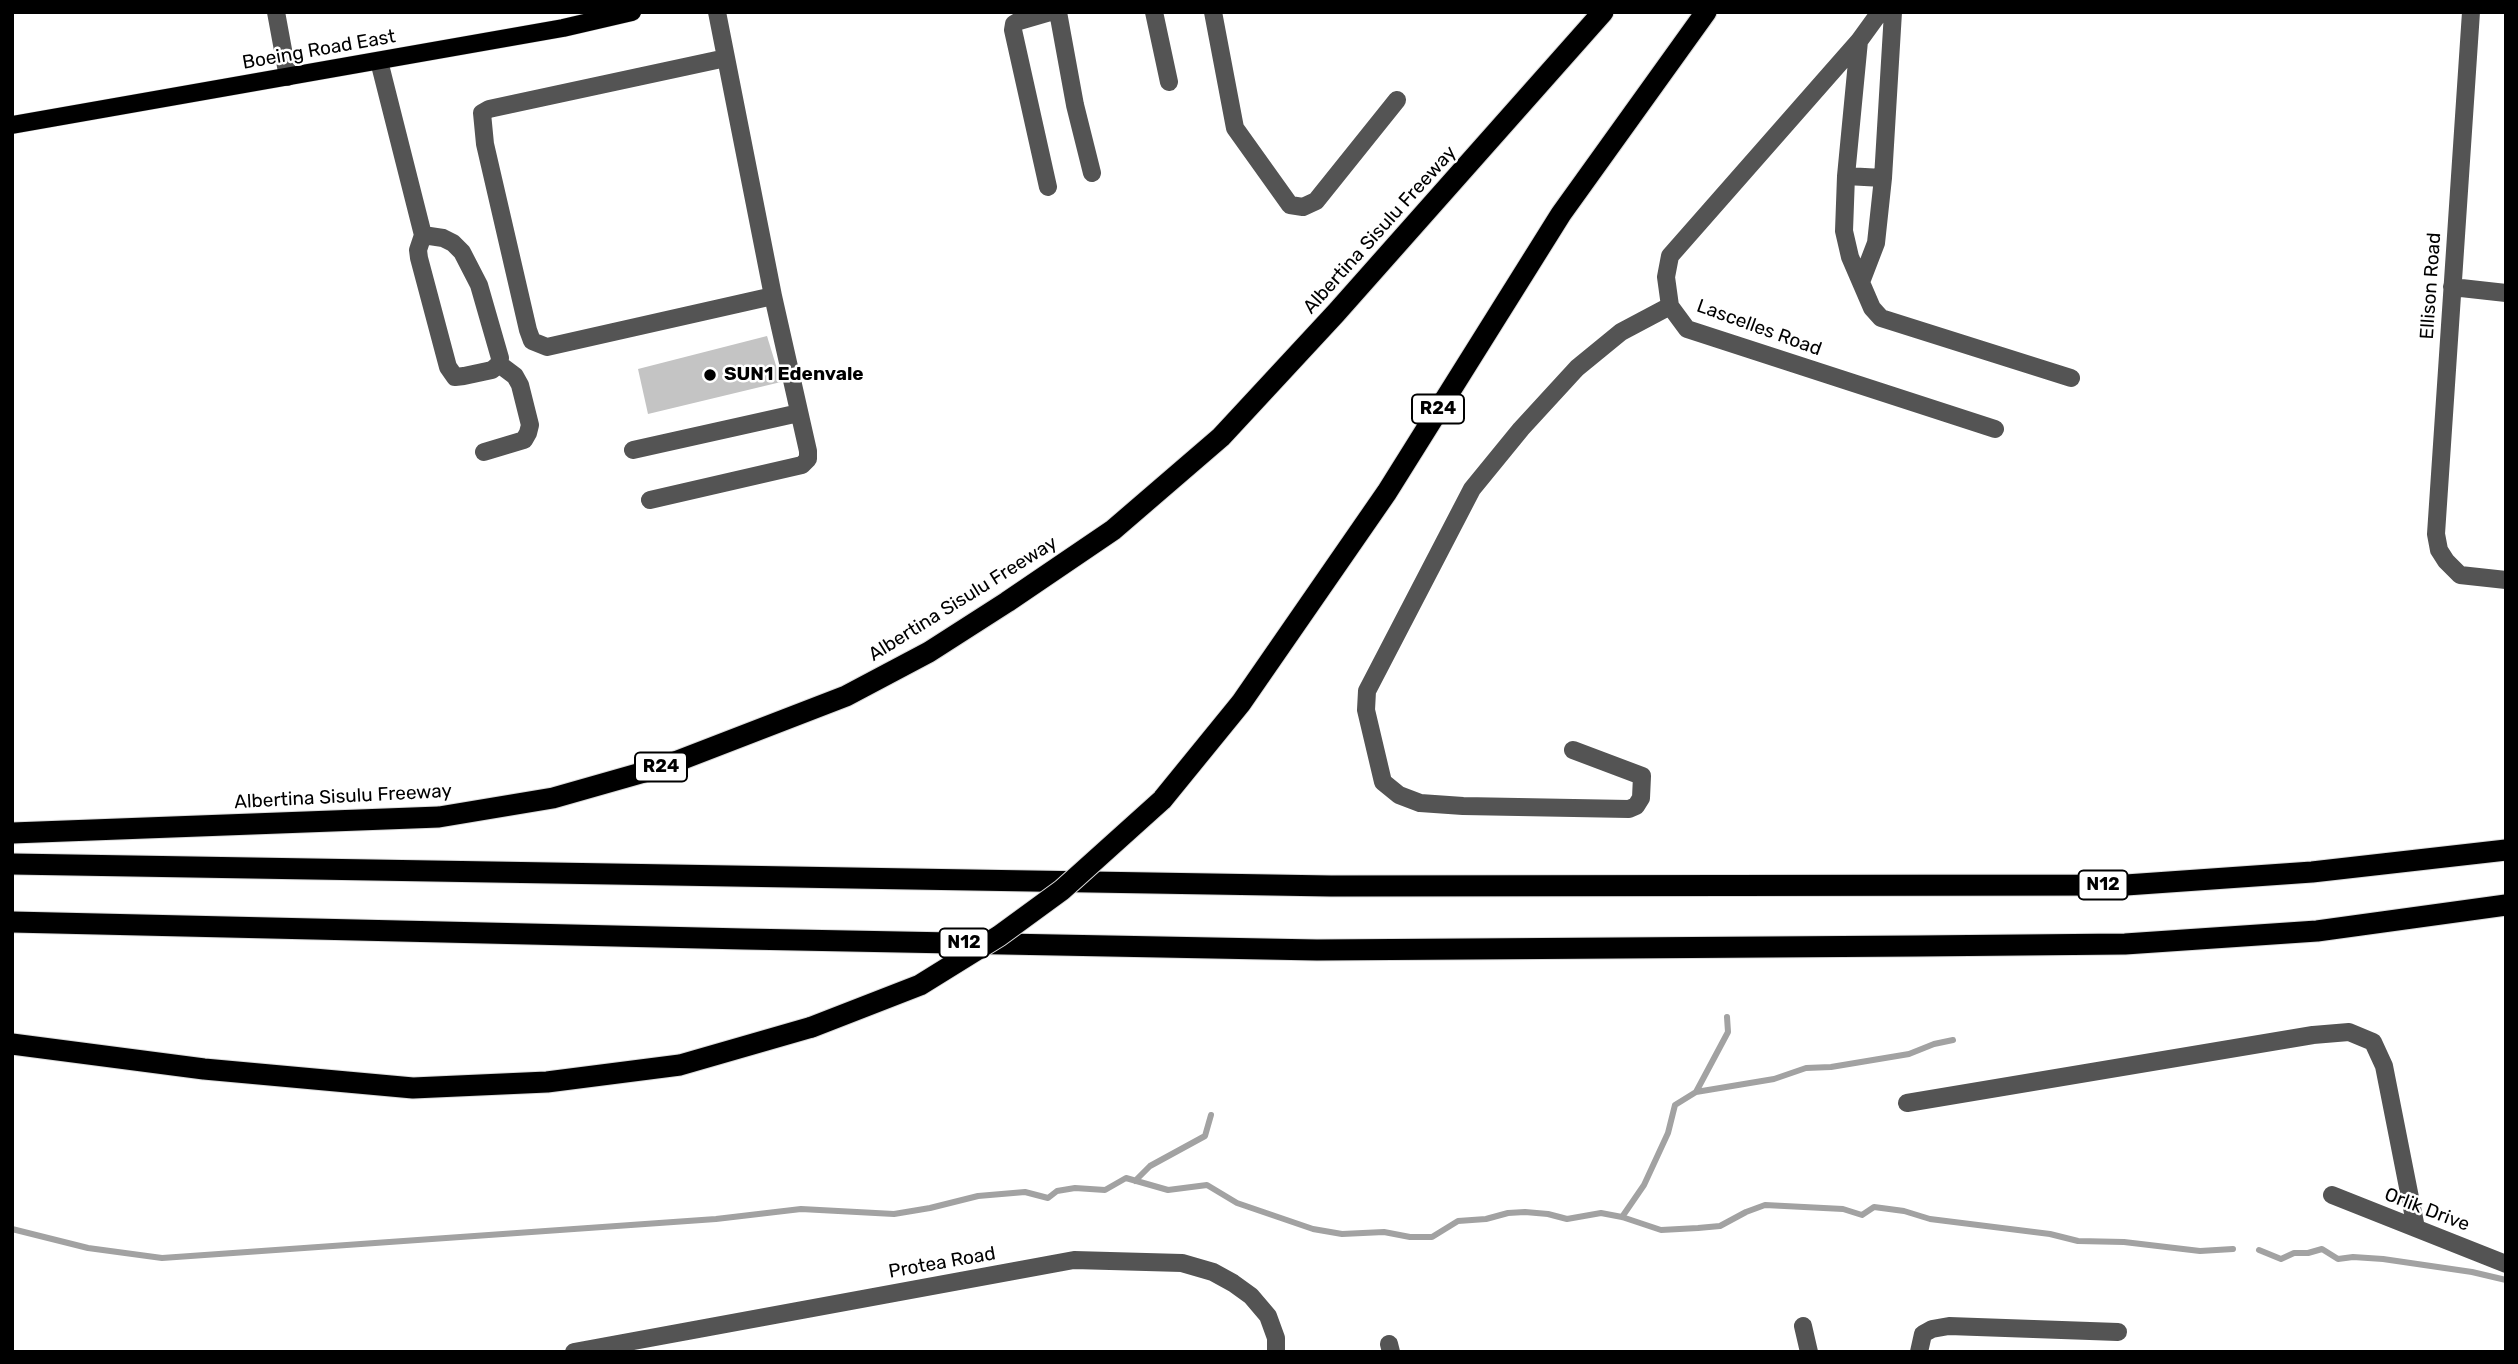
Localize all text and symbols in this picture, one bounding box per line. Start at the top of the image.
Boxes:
street label: Boeing Road East [241,25,397,75]
street label: Albertina Sisulu Freeway [1299,141,1461,319]
street label: Ellison Road [2416,232,2446,340]
street label: Lascelles Road [1693,295,1825,361]
place label: SUN1 Edenvale [724,364,864,386]
marker: SUN1 Edenvale [702,367,718,383]
road number: R24 [1412,394,1464,424]
street label: Albertina Sisulu Freeway [865,532,1061,666]
road number: R24 [635,752,687,782]
street label: Albertina Sisulu Freeway [234,780,452,814]
road number: N12 [2078,870,2128,900]
road number: N12 [940,928,988,958]
street label: Orlik Drive [2381,1183,2473,1237]
street label: Protea Road [887,1242,997,1284]

